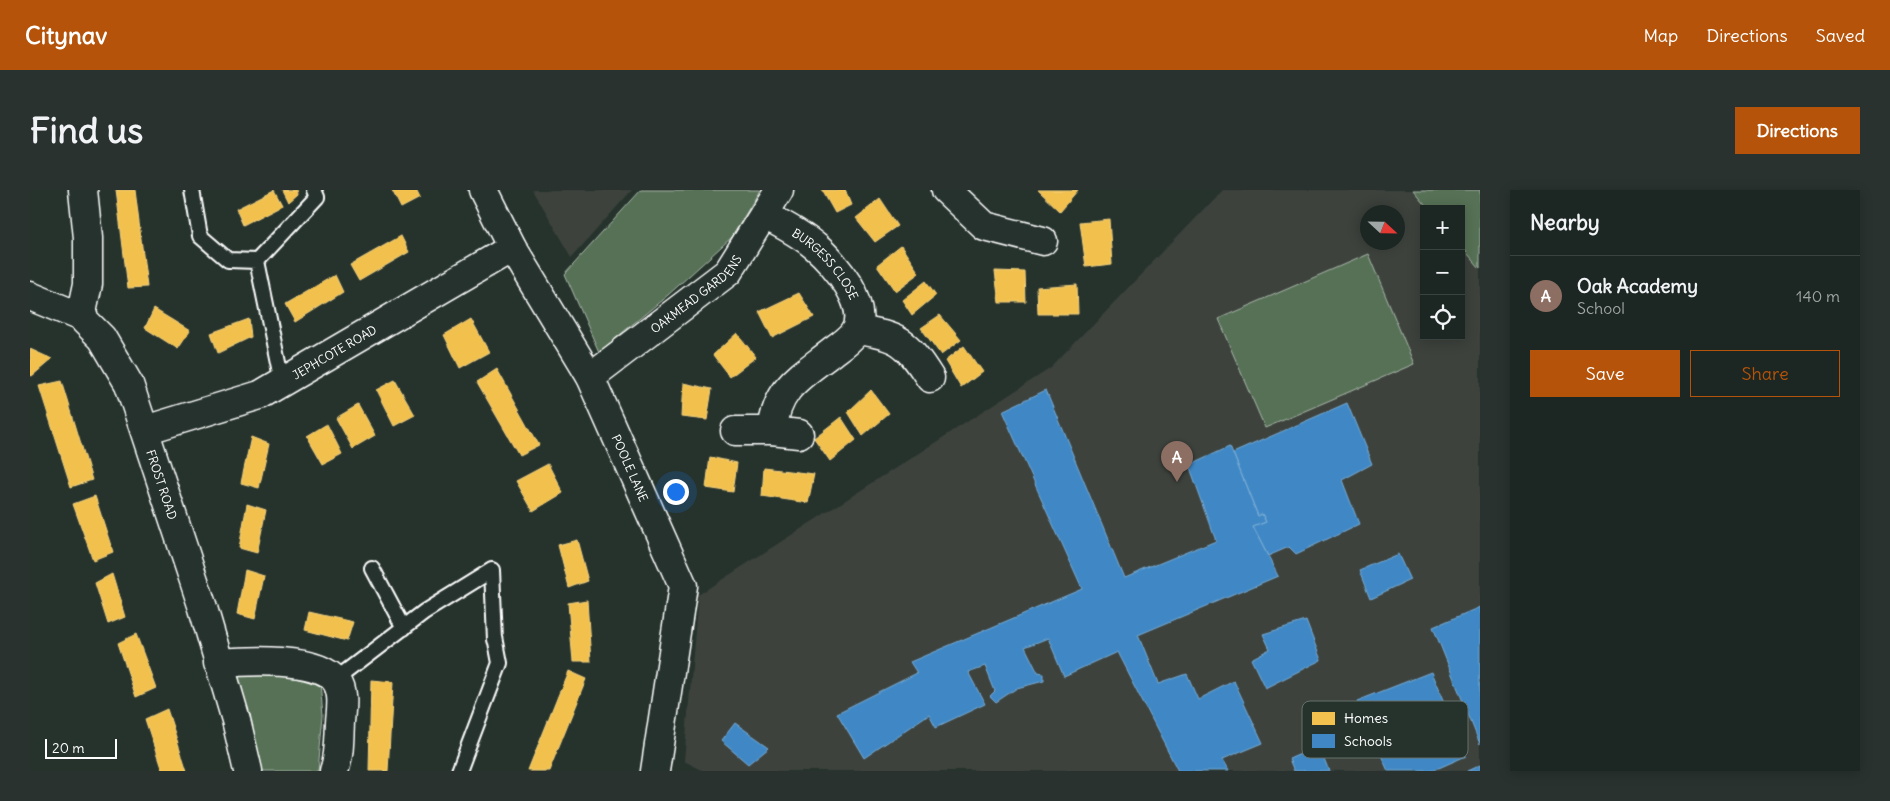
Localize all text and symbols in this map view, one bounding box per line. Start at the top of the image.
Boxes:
text: Citynav [25,20,107,50]
text: Map [1643,24,1678,47]
text: Directions [1706,24,1788,47]
text: Saved [1816,24,1865,47]
button: Directions [1735,107,1860,154]
text: Find us [30,108,143,152]
north arrow [1360,205,1405,250]
map controls [1420,205,1465,340]
button: + [1420,205,1465,250]
text: Nearby [1530,209,1600,236]
street label: BURGESS CLOSE [790,225,862,302]
button: − [1420,250,1465,295]
street label: OAKMEAD GARDENS [647,252,745,336]
text: Oak Academy [1577,274,1698,298]
text: A [1541,286,1551,306]
text: 140 m [1796,286,1840,306]
button: locate [1420,295,1465,340]
text: School [1577,298,1625,318]
street label: JEPHCOTE ROAD [289,321,379,382]
button: Save [1530,350,1680,397]
button: Share [1690,350,1840,397]
street label: POOLE LANE [609,432,652,504]
pin: A [1161,441,1193,482]
street label: FROST ROAD [144,448,181,521]
your location [663,479,689,505]
legend [1302,701,1468,758]
text: Homes [1344,709,1388,727]
text: Schools [1344,732,1392,750]
scale bar [45,736,118,759]
text: 20 m [52,739,85,757]

